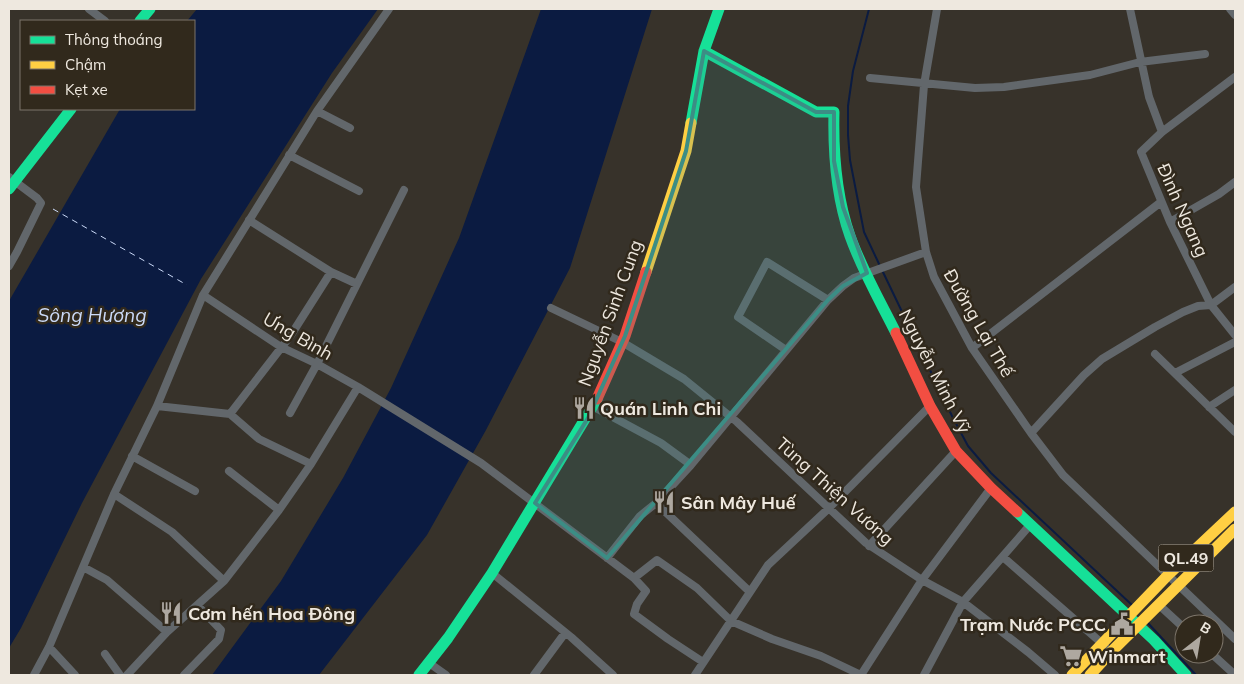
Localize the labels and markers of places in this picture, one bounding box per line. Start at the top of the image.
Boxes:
restaurant icon: Quán Linh Chi [571,395,597,421]
place label: Quán Linh Chi [600,397,721,420]
restaurant icon: Sân Mây Huế [651,489,677,515]
place label: Sân Mây Huế [681,491,797,514]
restaurant icon: Cơm hến Hoa Đông [158,600,184,626]
place label: Cơm hến Hoa Đông [188,602,355,625]
public building icon: Trạm Nước PCCC [1109,611,1135,637]
place label: Trạm Nước PCCC [960,613,1106,636]
supermarket icon: Winmart [1058,643,1084,669]
place label: Winmart [1088,645,1166,668]

